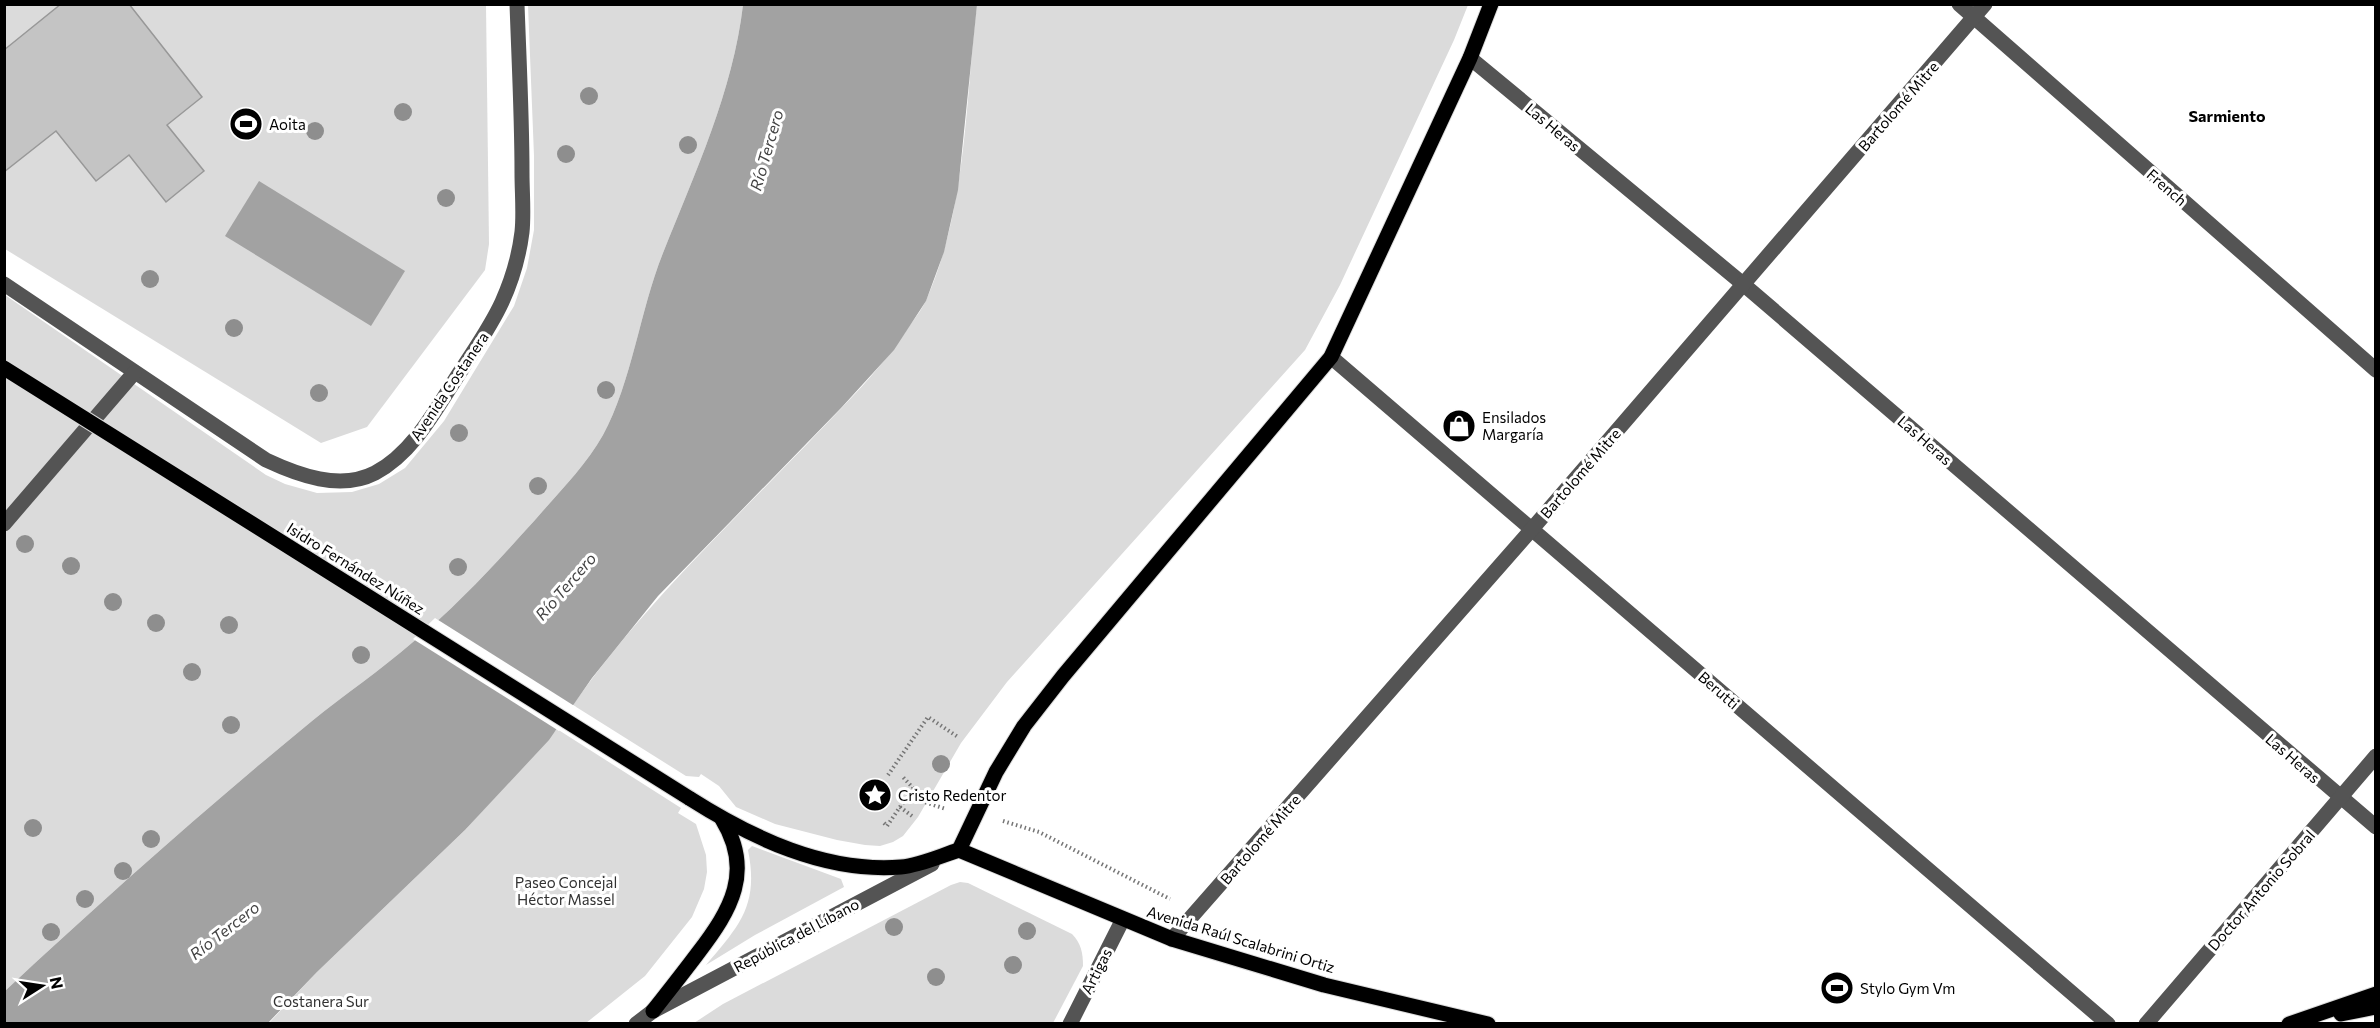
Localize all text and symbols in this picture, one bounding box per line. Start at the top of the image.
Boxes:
street label: Bartolomé Mitre [1854,57,1942,155]
street label: Las Heras [1522,99,1584,155]
sports icon: Aoita [228,106,264,142]
district label: Sarmiento [2189,106,2266,125]
water label: Río Tercero [745,107,787,193]
place label: Aoita [269,115,306,133]
street label: French [2143,165,2191,209]
street label: Avenida Costanera [406,328,492,444]
shop icon: Ensilados Margaría [1441,408,1477,444]
place label: Ensilados Margaría [1482,408,1546,443]
street label: Las Heras [1894,412,1956,468]
street label: Bartolomé Mitre [1536,424,1624,522]
street label: Isidro Fernández Núñez [284,518,428,618]
water label: Río Tercero [531,548,599,624]
street label: Berutti [1695,667,1743,713]
street label: Las Heras [2262,730,2324,786]
place icon: Cristo Redentor [857,777,893,813]
place label: Cristo Redentor [898,786,1006,804]
street label: Bartolomé Mitre [1216,790,1304,888]
street label: Doctor Antonio Sobral [2204,826,2318,954]
park label: Paseo Concejal Héctor Massel [515,873,617,908]
street label: República del Líbano [730,894,862,976]
water label: Río Tercero [185,897,263,963]
street label: Avenida Raúl Scalabrini Ortiz [1145,902,1337,976]
street label: Artigas [1077,945,1115,997]
north arrow [12,956,72,1016]
sports icon: Stylo Gym Vm [1819,970,1855,1006]
text: N [47,975,68,991]
place label: Stylo Gym Vm [1860,979,1955,997]
park label: Costanera Sur [273,992,369,1010]

